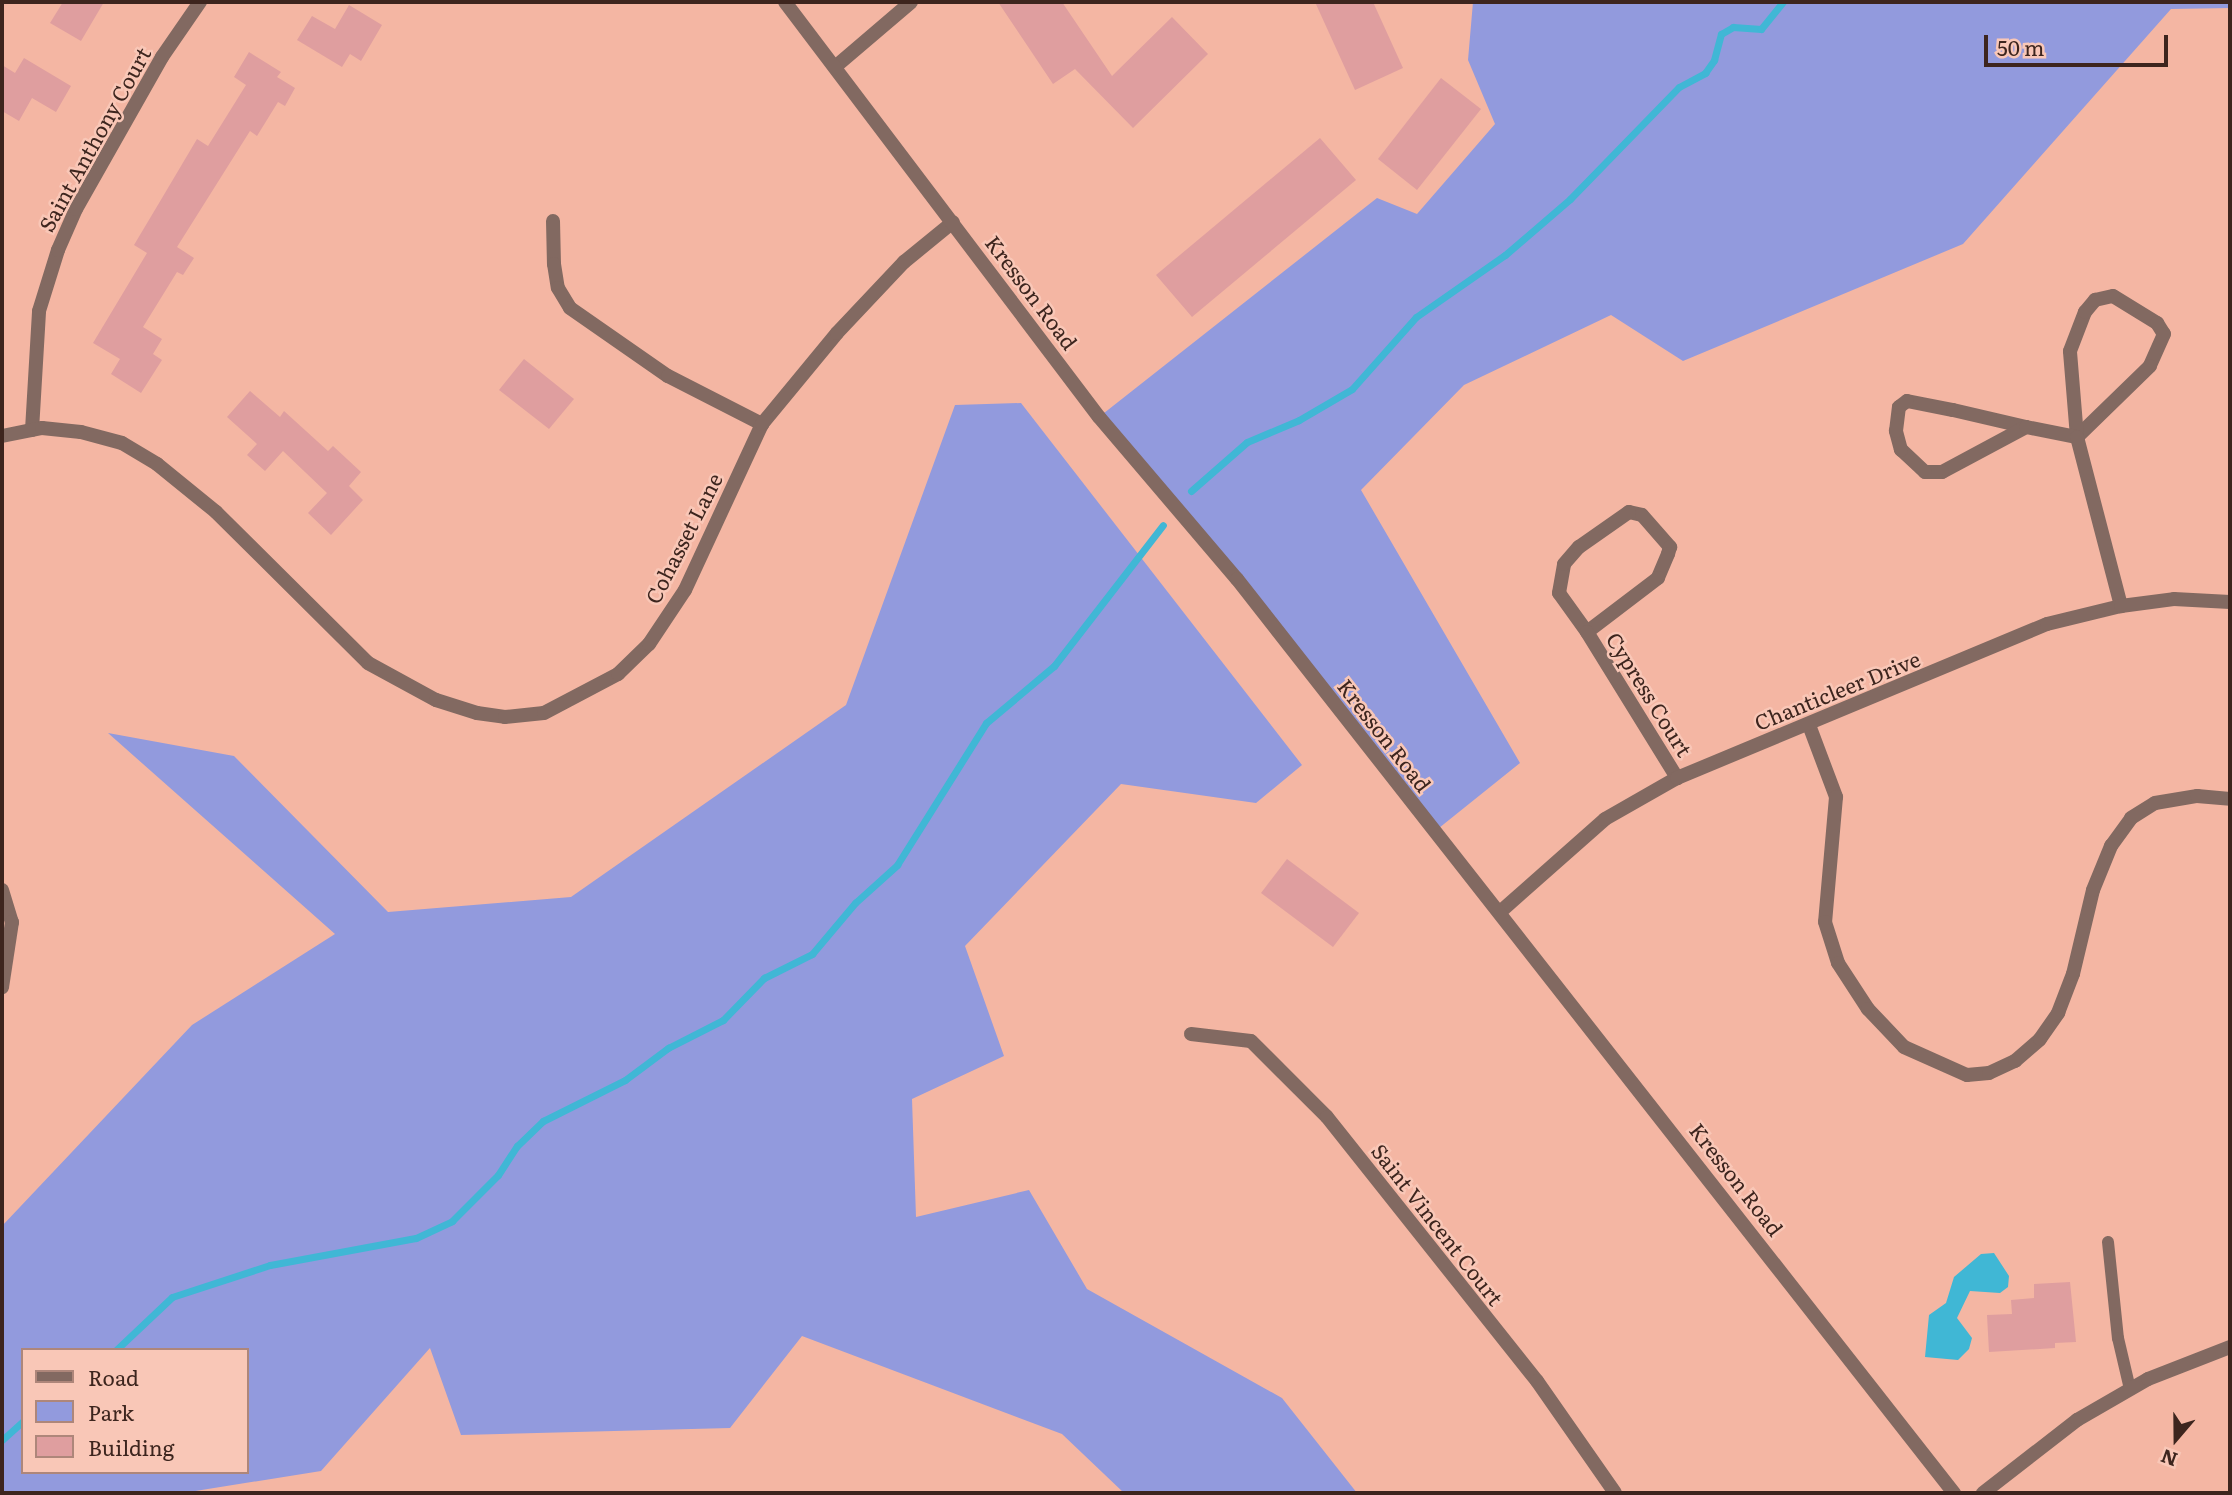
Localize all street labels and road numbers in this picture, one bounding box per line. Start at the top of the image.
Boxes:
street label: Saint Anthony Court [33,42,155,236]
street label: Kresson Road [981,230,1083,354]
street label: Cohasset Lane [639,469,727,607]
street label: Cypress Court [1602,627,1698,761]
street label: Chanticleer Drive [1751,645,1923,735]
street label: Kresson Road [1333,674,1437,796]
street label: Kresson Road [1685,1118,1789,1240]
street label: Saint Vincent Court [1367,1138,1509,1310]

